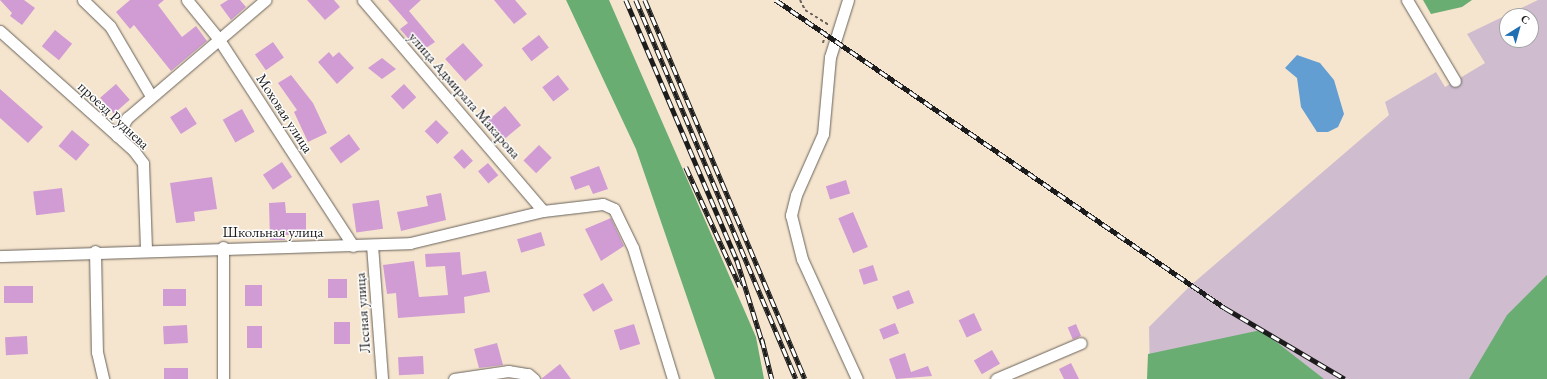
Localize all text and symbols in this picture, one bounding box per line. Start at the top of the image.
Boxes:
north arrow [1499,8,1539,48]
text: С [1518,11,1533,27]
street label: улица Адмирала Макарова [405,28,525,162]
street label: Моховая улица [253,70,317,156]
street label: проезд Руднева [74,77,154,153]
street label: Школьная улица [222,223,324,241]
street label: Лесная улица [350,272,374,354]

